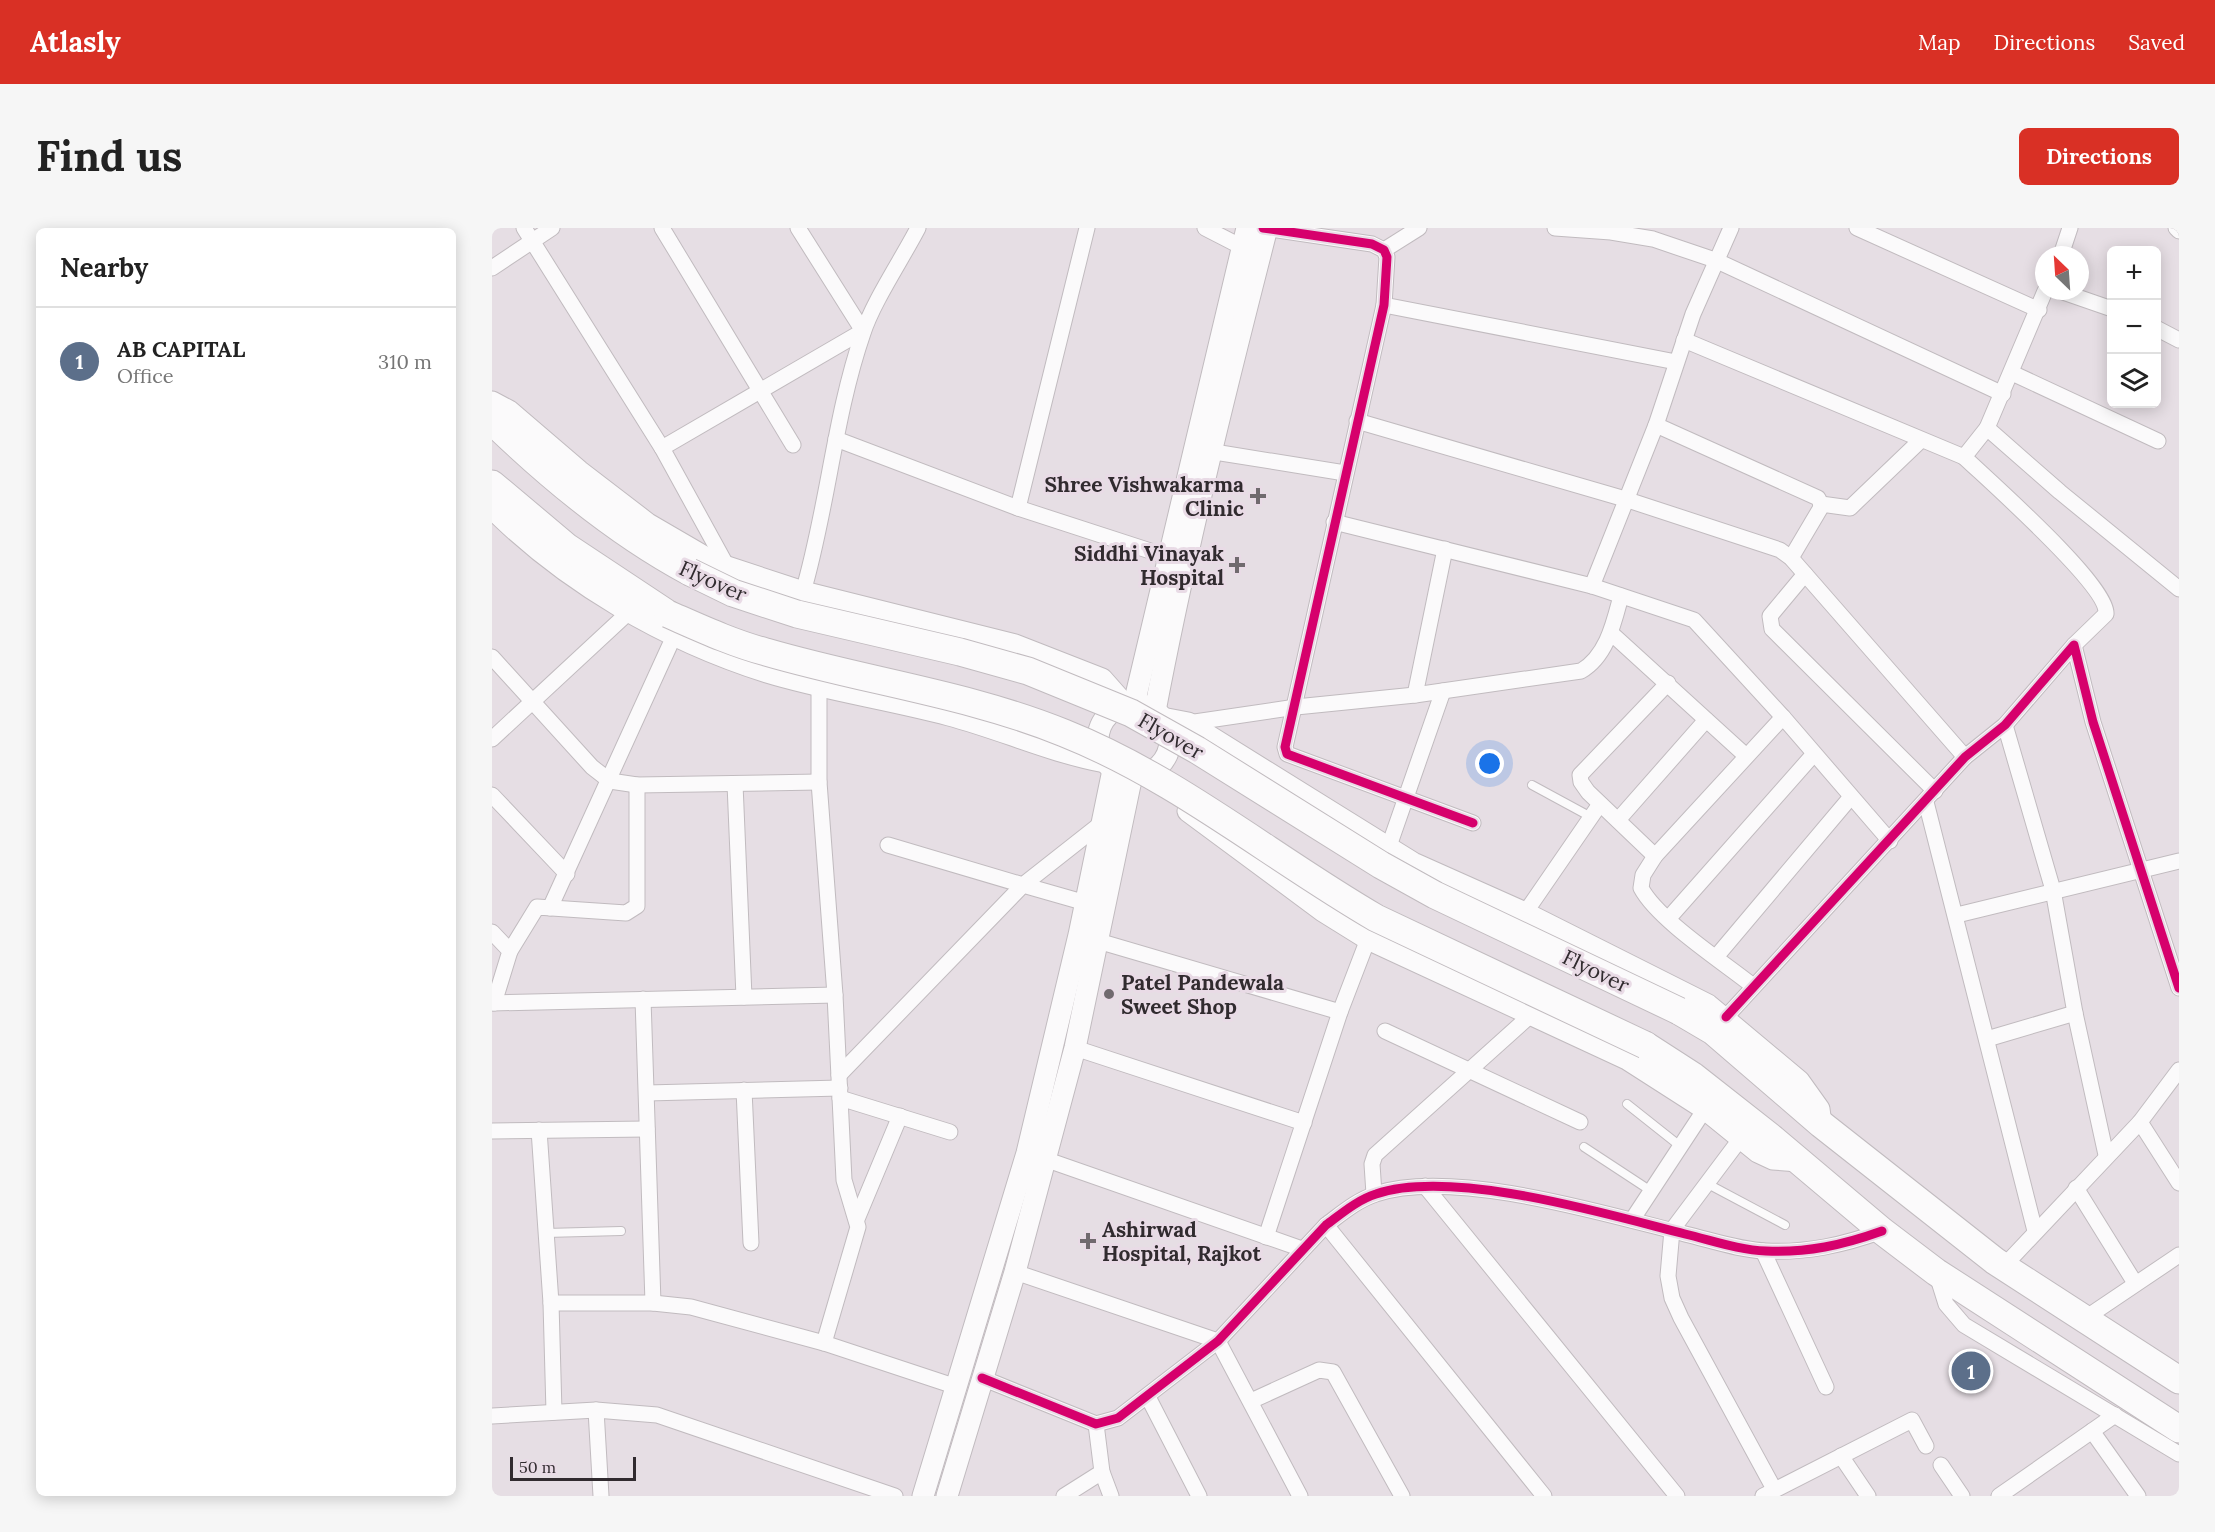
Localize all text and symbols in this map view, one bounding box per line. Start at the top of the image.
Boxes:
text: Atlasly [30,24,121,60]
text: Map [1918,29,1961,56]
text: Directions [1994,29,2095,56]
text: Saved [2128,29,2185,56]
button: Directions [2019,128,2179,185]
text: Find us [36,129,182,183]
north arrow [2035,246,2089,300]
map controls [2107,246,2161,408]
button: + [2107,246,2161,300]
text: Nearby [60,251,148,284]
button: − [2107,300,2161,354]
text: AB CAPITAL [117,335,245,363]
text: 1 [75,349,84,374]
text: 310 m [378,349,432,374]
button: layers [2107,354,2161,408]
text: Office [117,363,174,388]
place label: Shree Vishwakarma Clinic [1045,471,1244,522]
marker: Shree Vishwakarma Clinic [1249,487,1267,505]
place label: Siddhi Vinayak Hospital [1074,540,1225,591]
street label: Flyover [675,554,751,608]
marker: Siddhi Vinayak Hospital [1228,556,1246,574]
street label: Flyover [1133,707,1209,765]
your location [1475,749,1504,778]
street label: Flyover [1558,943,1634,999]
place label: Patel Pandewala Sweet Shop [1121,969,1284,1020]
marker: Patel Pandewala Sweet Shop [1102,987,1116,1001]
place label: Ashirwad Hospital, Rajkot [1102,1216,1261,1267]
marker: Ashirwad Hospital, Rajkot [1079,1232,1097,1250]
pin: 1 [1952,1348,1990,1394]
scale bar [510,1454,636,1482]
text: 50 m [519,1457,556,1477]

